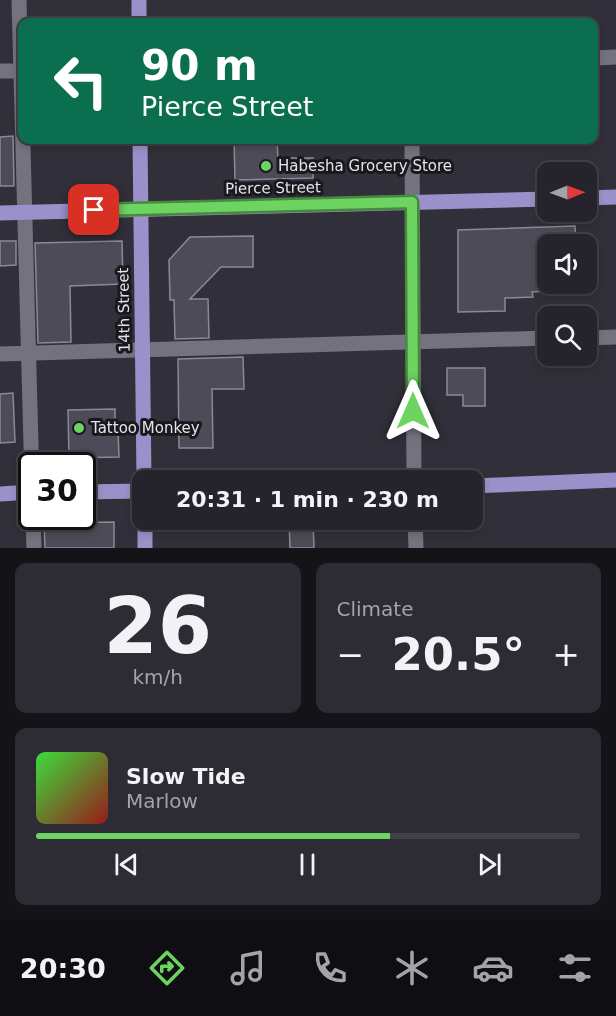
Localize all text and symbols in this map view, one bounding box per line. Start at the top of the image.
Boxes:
text: 90 m [141,41,258,90]
icon: left [42,42,120,120]
text: Pierce Street [141,91,313,122]
place label: Habesha Grocery Store [278,157,452,175]
marker: Habesha Grocery Store [259,159,273,173]
north arrow [537,162,597,222]
map controls [537,162,597,366]
street label: Pierce Street [225,178,321,198]
pin [68,184,119,235]
icon: arrive [77,193,110,226]
button: sound [537,234,597,294]
street label: 14th Street [114,267,134,353]
button: search [537,306,597,366]
position arrow [381,379,445,443]
place label: Tattoo Monkey [90,419,200,437]
marker: Tattoo Monkey [72,421,86,435]
speed limit sign: 30 [18,452,96,530]
text: 20:31 · 1 min · 230 m [176,487,439,512]
text: 26 [103,581,212,671]
text: Climate [337,597,413,621]
text: 20.5° [391,628,525,681]
text: − [337,635,364,674]
text: + [552,635,580,674]
text: km/h [133,665,183,689]
text: Slow Tide [126,764,246,789]
text: Marlow [126,789,198,813]
icon: previous [110,848,143,881]
icon: pause [291,848,324,881]
icon: next [473,848,506,881]
icon: directions [146,947,188,989]
icon: music [227,947,269,989]
icon: phone [309,947,351,989]
icon: climate [391,947,433,989]
icon: car [472,947,514,989]
icon: filters [554,947,596,989]
text: 20:30 [20,953,106,984]

